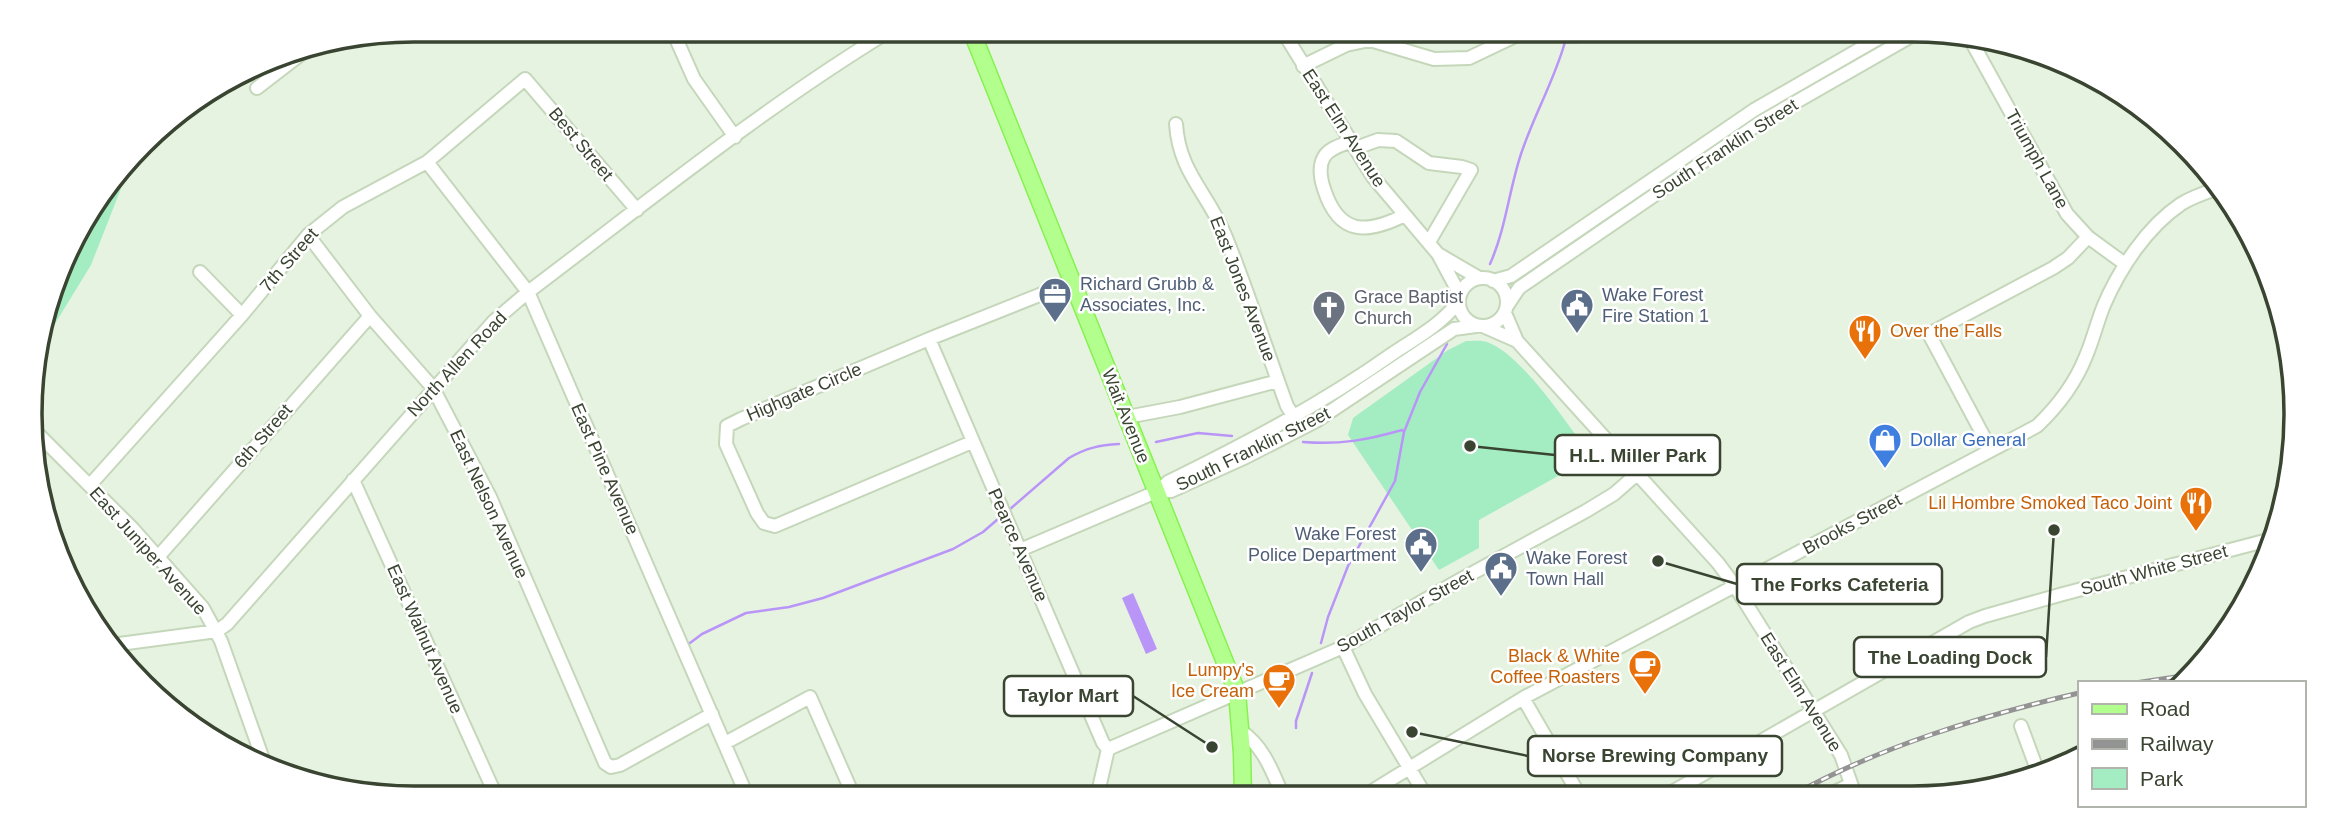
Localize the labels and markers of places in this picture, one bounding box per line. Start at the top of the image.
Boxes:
place label: Richard Grubb & Associates, Inc. [1080,274,1214,315]
office icon: Richard Grubb & Associates, Inc. [1036,275,1074,324]
place label: Wake Forest Fire Station 1 [1602,285,1709,326]
public building icon: Wake Forest Fire Station 1 [1558,286,1596,335]
place label: Grace Baptist Church [1354,287,1463,328]
church icon: Grace Baptist Church [1310,288,1348,337]
restaurant icon: Over the Falls [1846,312,1884,361]
place label: Over the Falls [1890,321,2002,341]
shop icon: Dollar General [1866,421,1904,470]
place label: Dollar General [1910,430,2026,450]
callout: H.L. Miller Park [1555,435,1720,475]
restaurant icon: Lil Hombre Smoked Taco Joint [2177,484,2215,533]
place label: Lil Hombre Smoked Taco Joint [1928,493,2172,513]
place label: Wake Forest Police Department [1248,524,1396,565]
public building icon: Wake Forest Police Department [1402,525,1440,574]
place label: Wake Forest Town Hall [1526,548,1627,589]
public building icon: Wake Forest Town Hall [1482,549,1520,598]
callout: The Forks Cafeteria [1737,564,1942,604]
callout: The Loading Dock [1854,637,2046,677]
place label: Black & White Coffee Roasters [1490,646,1620,687]
cafe icon: Black & White Coffee Roasters [1626,647,1664,696]
place label: Lumpy's Ice Cream [1171,660,1254,701]
cafe icon: Lumpy's Ice Cream [1260,661,1298,710]
callout: Taylor Mart [1004,676,1133,716]
callout: Norse Brewing Company [1528,736,1782,776]

